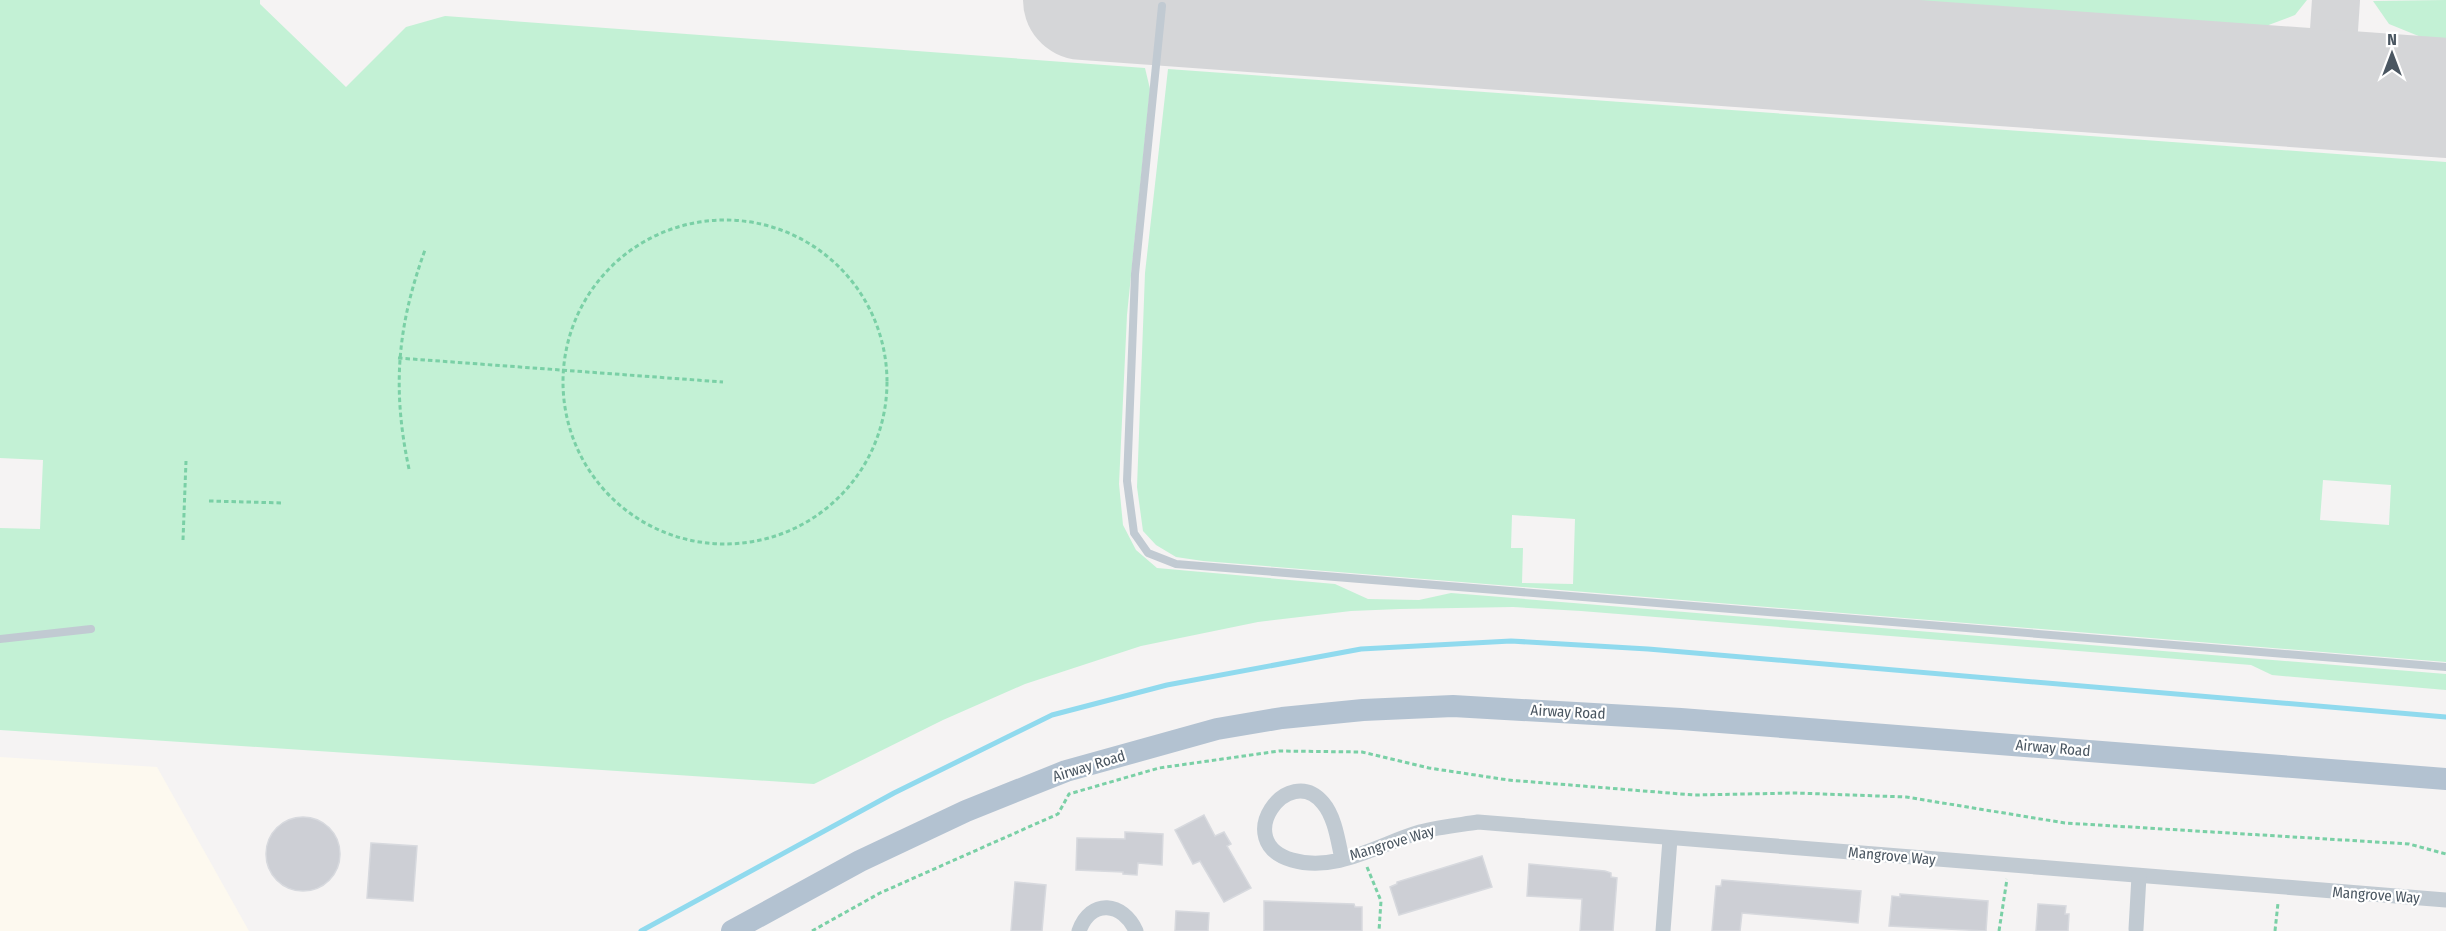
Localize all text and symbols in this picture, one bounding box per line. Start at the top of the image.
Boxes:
north arrow [2362,24,2422,84]
text: N [2387,30,2397,49]
street label: Airway Road [1530,701,1606,723]
street label: Airway Road [2015,736,2091,760]
street label: Airway Road [1051,746,1127,786]
street label: Mangrove Way [1347,821,1437,864]
street label: Mangrove Way [1847,843,1937,869]
street label: Mangrove Way [2332,883,2421,907]

